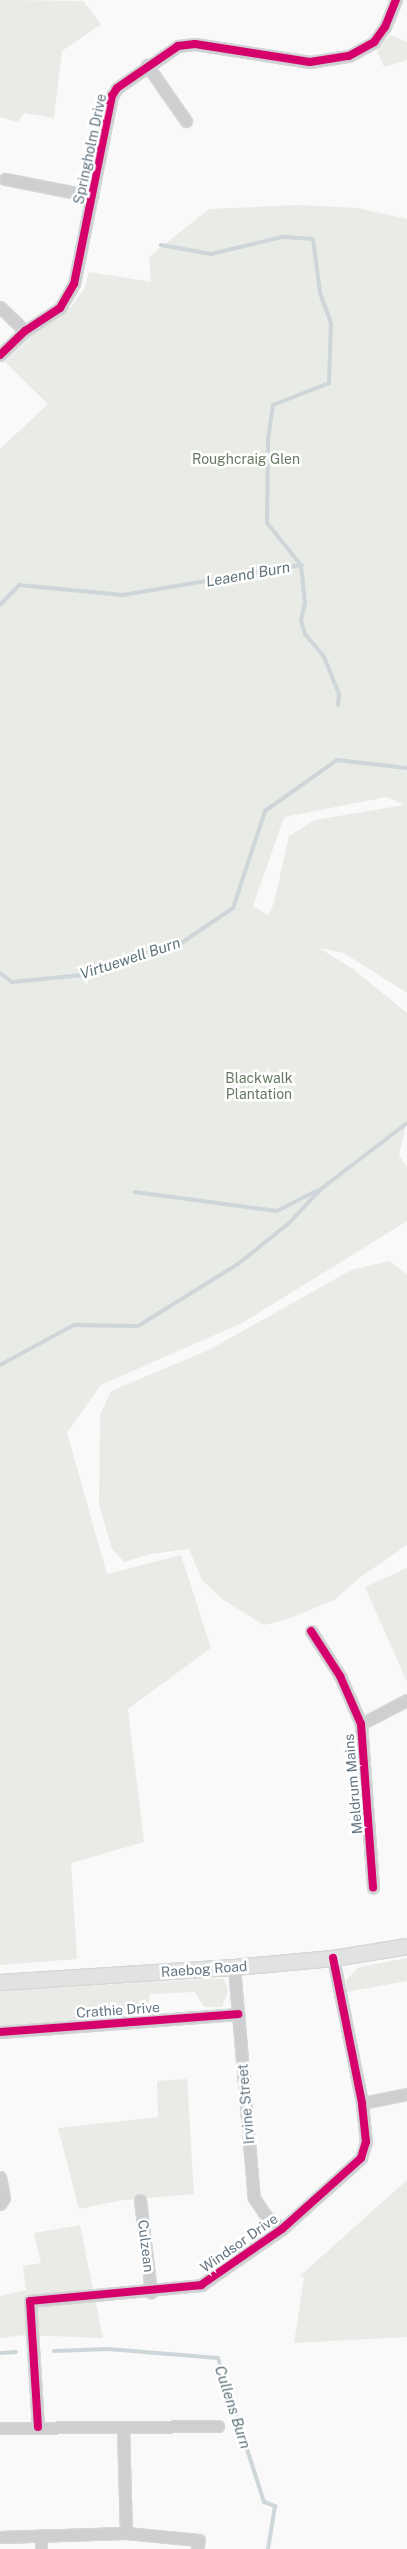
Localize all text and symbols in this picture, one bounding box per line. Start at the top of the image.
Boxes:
street label: Springholm Drive [70,92,110,206]
park label: Roughcraig Glen [192,451,300,467]
water label: Leaend Burn [205,558,291,590]
water label: Virtuewell Burn [78,933,182,983]
park label: Blackwalk Plantation [225,1070,293,1102]
street label: Meldrum Mains [340,1733,366,1835]
street label: Raebog Road [160,1958,248,1980]
street label: Crathie Drive [75,1999,161,2021]
street label: Irvine Street [234,2063,258,2145]
street label: Windsor Drive [197,2210,281,2276]
street label: Culzean [134,2219,158,2273]
water label: Cullens Burn [211,2363,255,2451]

